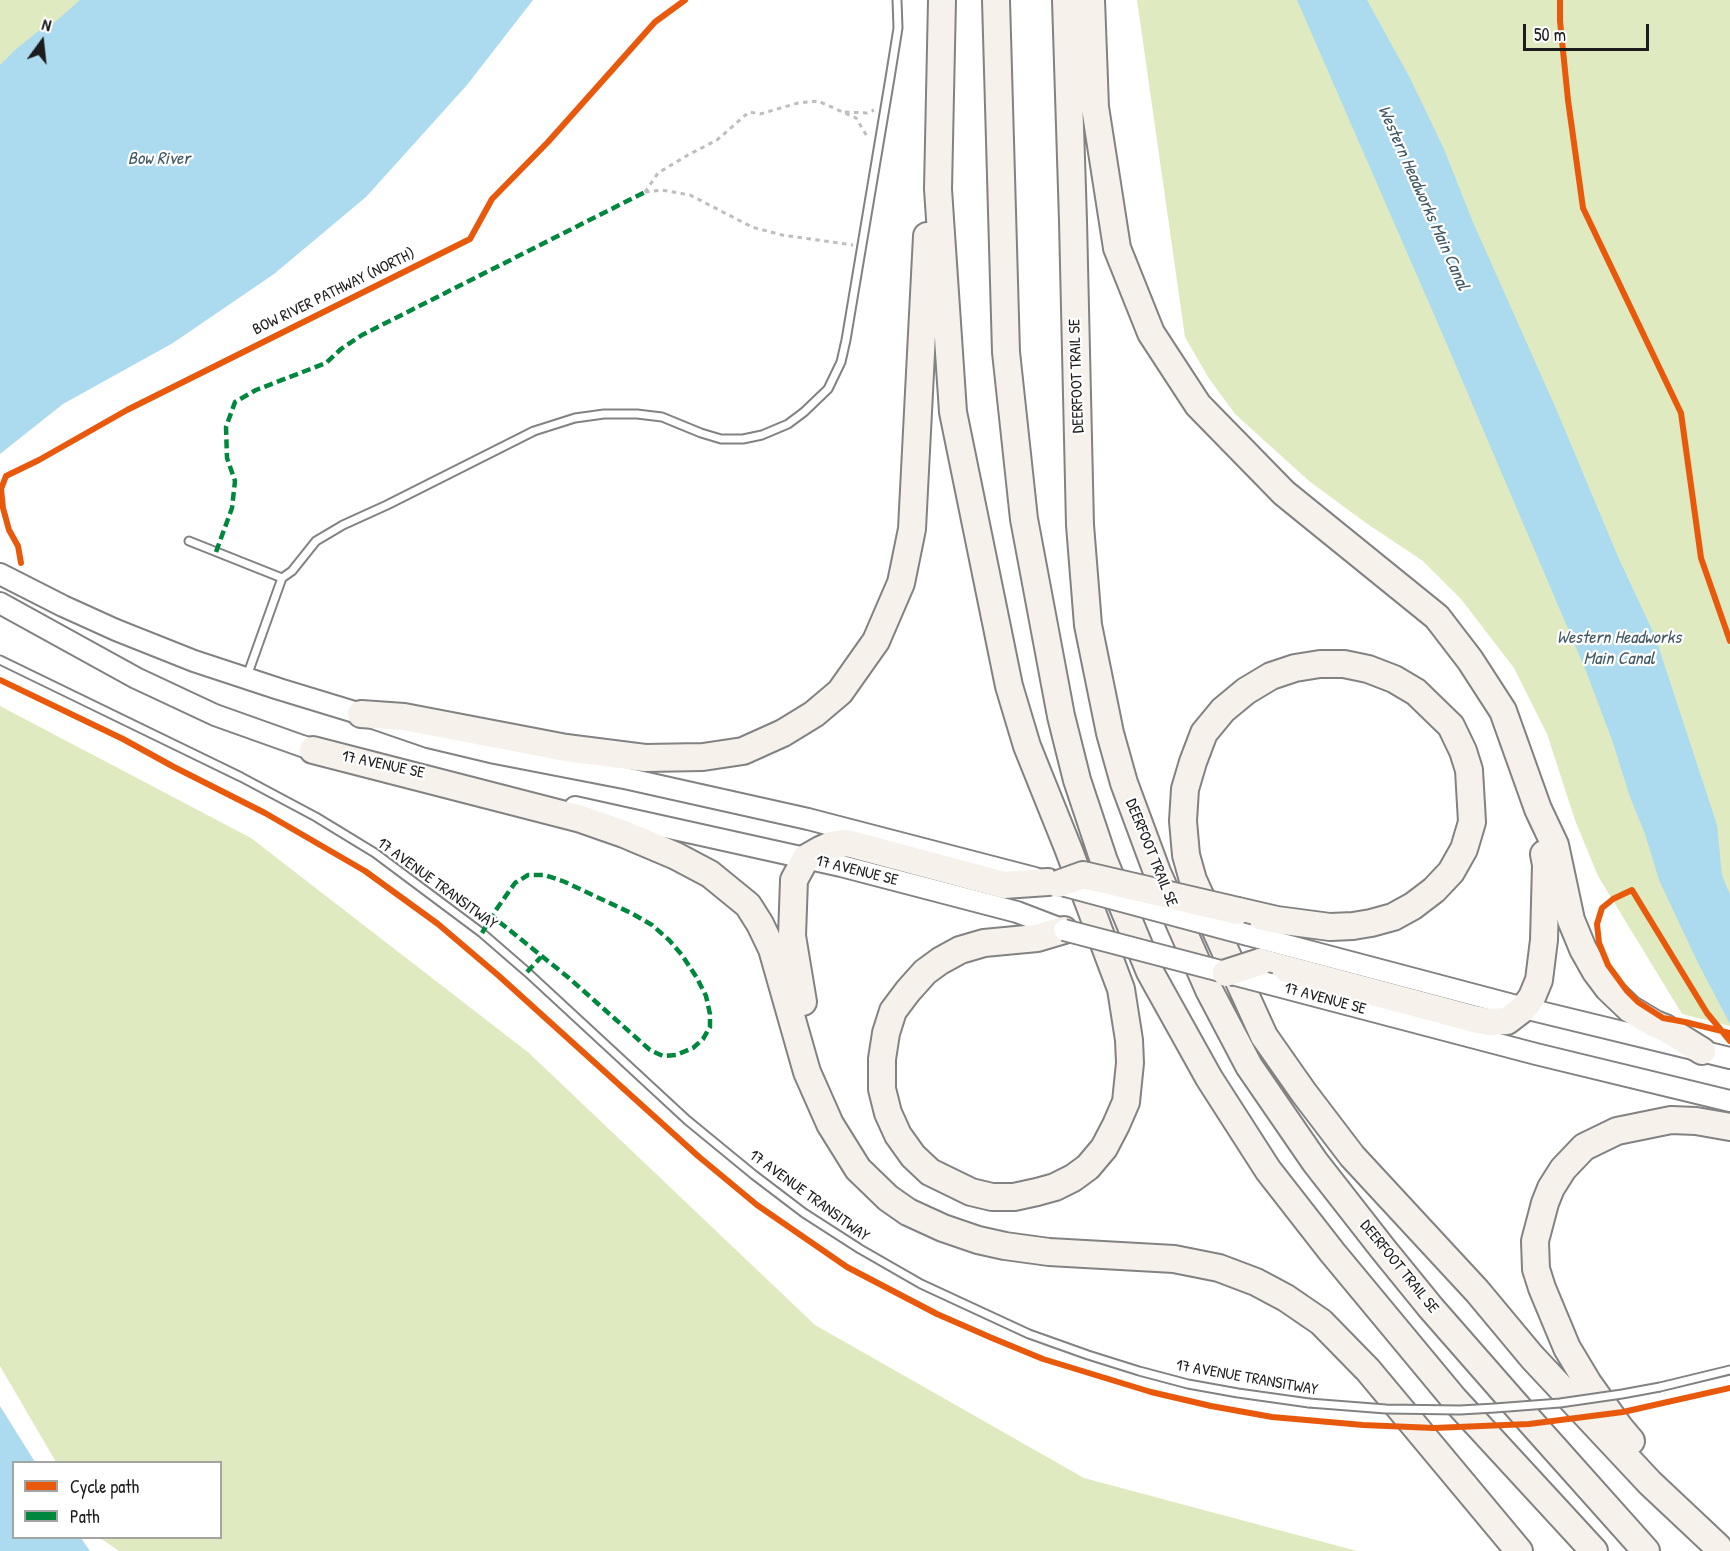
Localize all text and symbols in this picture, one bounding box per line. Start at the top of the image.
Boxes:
north arrow [12,12,72,72]
scale bar [1526,12,1652,50]
text: N [40,13,54,36]
text: 50 m [1534,22,1566,47]
water label: Western Headworks Main Canal [1373,103,1473,293]
water label: Bow River [128,148,190,170]
street label: BOW RIVER PATHWAY (NORTH) [250,244,418,340]
street label: DEERFOOT TRAIL SE [1065,319,1089,433]
water label: Western Headworks Main Canal [1557,627,1681,670]
street label: 17 AVENUE SE [340,747,426,783]
street label: DEERFOOT TRAIL SE [1121,796,1181,910]
street label: 17 AVENUE TRANSITWAY [373,834,501,934]
street label: 17 AVENUE SE [814,852,900,890]
street label: 17 AVENUE SE [1282,979,1368,1019]
street label: 17 AVENUE TRANSITWAY [745,1146,873,1246]
street label: DEERFOOT TRAIL SE [1356,1217,1442,1317]
street label: 17 AVENUE TRANSITWAY [1175,1356,1319,1400]
legend [12,1461,222,1539]
text: Cycle path [70,1474,139,1499]
text: Path [70,1504,99,1529]

